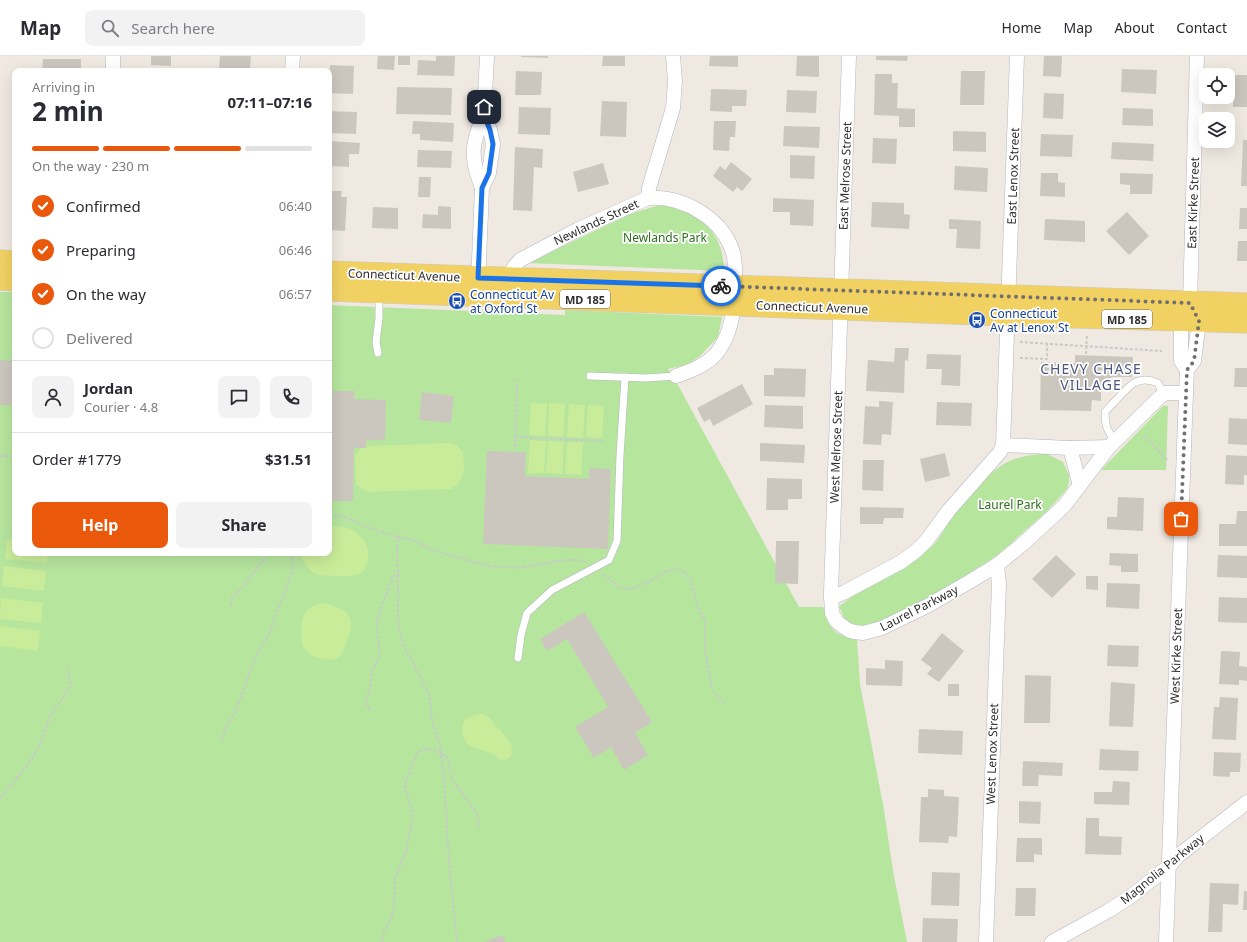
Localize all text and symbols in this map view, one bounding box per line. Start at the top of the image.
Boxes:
search box [85,10,365,46]
text: Map [20,15,61,41]
icon: search [99,17,121,39]
text: Search here [131,18,215,38]
text: Home [1002,18,1041,37]
text: Map [1063,18,1093,37]
text: About [1115,18,1154,37]
text: Contact [1176,18,1227,37]
map controls [1199,68,1235,148]
button: locate [1199,68,1235,104]
text: Arriving in [32,78,95,96]
pin [467,90,501,124]
text: 07:11–07:16 [227,92,312,112]
text: 2 min [32,93,104,129]
icon: home [473,96,495,118]
button: layers [1199,112,1235,148]
street label: East Melrose Street [835,121,855,231]
street label: East Lenox Street [1003,127,1023,225]
street label: East Kirke Street [1183,156,1203,249]
text: On the way · 230 m [32,157,149,175]
icon: check [32,195,54,217]
street label: Newlands Street [551,195,642,249]
text: Confirmed [66,196,141,216]
text: 06:40 [279,197,312,215]
park label: Newlands Park [623,229,708,246]
icon: check [32,239,54,261]
text: Preparing [66,240,136,260]
text: 06:46 [279,241,312,259]
street label: Connecticut Avenue [348,265,461,285]
courier [701,266,741,306]
icon: bike [710,275,732,297]
icon: check [32,283,54,305]
text: On the way [66,284,146,304]
text: 06:57 [279,285,312,303]
place label: Connecticut Av at Oxford St [470,286,555,317]
road number: MD 185 [560,290,610,308]
bus stop icon: Connecticut Av at Oxford St [447,291,467,311]
street label: Connecticut Avenue [756,297,869,317]
place label: Connecticut Av at Lenox St [990,305,1070,336]
bus stop icon: Connecticut Av at Lenox St [967,310,987,330]
road number: MD 185 [1102,310,1152,328]
text: Delivered [66,328,133,348]
district label: CHEVY CHASE VILLAGE [1040,359,1142,394]
button: person [32,376,74,418]
button: chat [218,376,260,418]
button: phone [270,376,312,418]
text: Jordan [84,378,133,398]
street label: West Melrose Street [826,390,846,504]
text: Courier · 4.8 [84,398,158,416]
text: Order #1779 [32,449,121,469]
text: $31.51 [265,449,312,469]
park label: Laurel Park [978,496,1042,513]
button: Help [32,502,168,548]
button: Share [176,502,312,548]
pin [1164,502,1198,536]
icon: bag [1170,508,1192,530]
street label: Laurel Parkway [877,581,962,635]
street label: West Kirke Street [1166,607,1186,704]
street label: West Lenox Street [982,702,1002,805]
street label: Magnolia Parkway [1116,829,1208,908]

